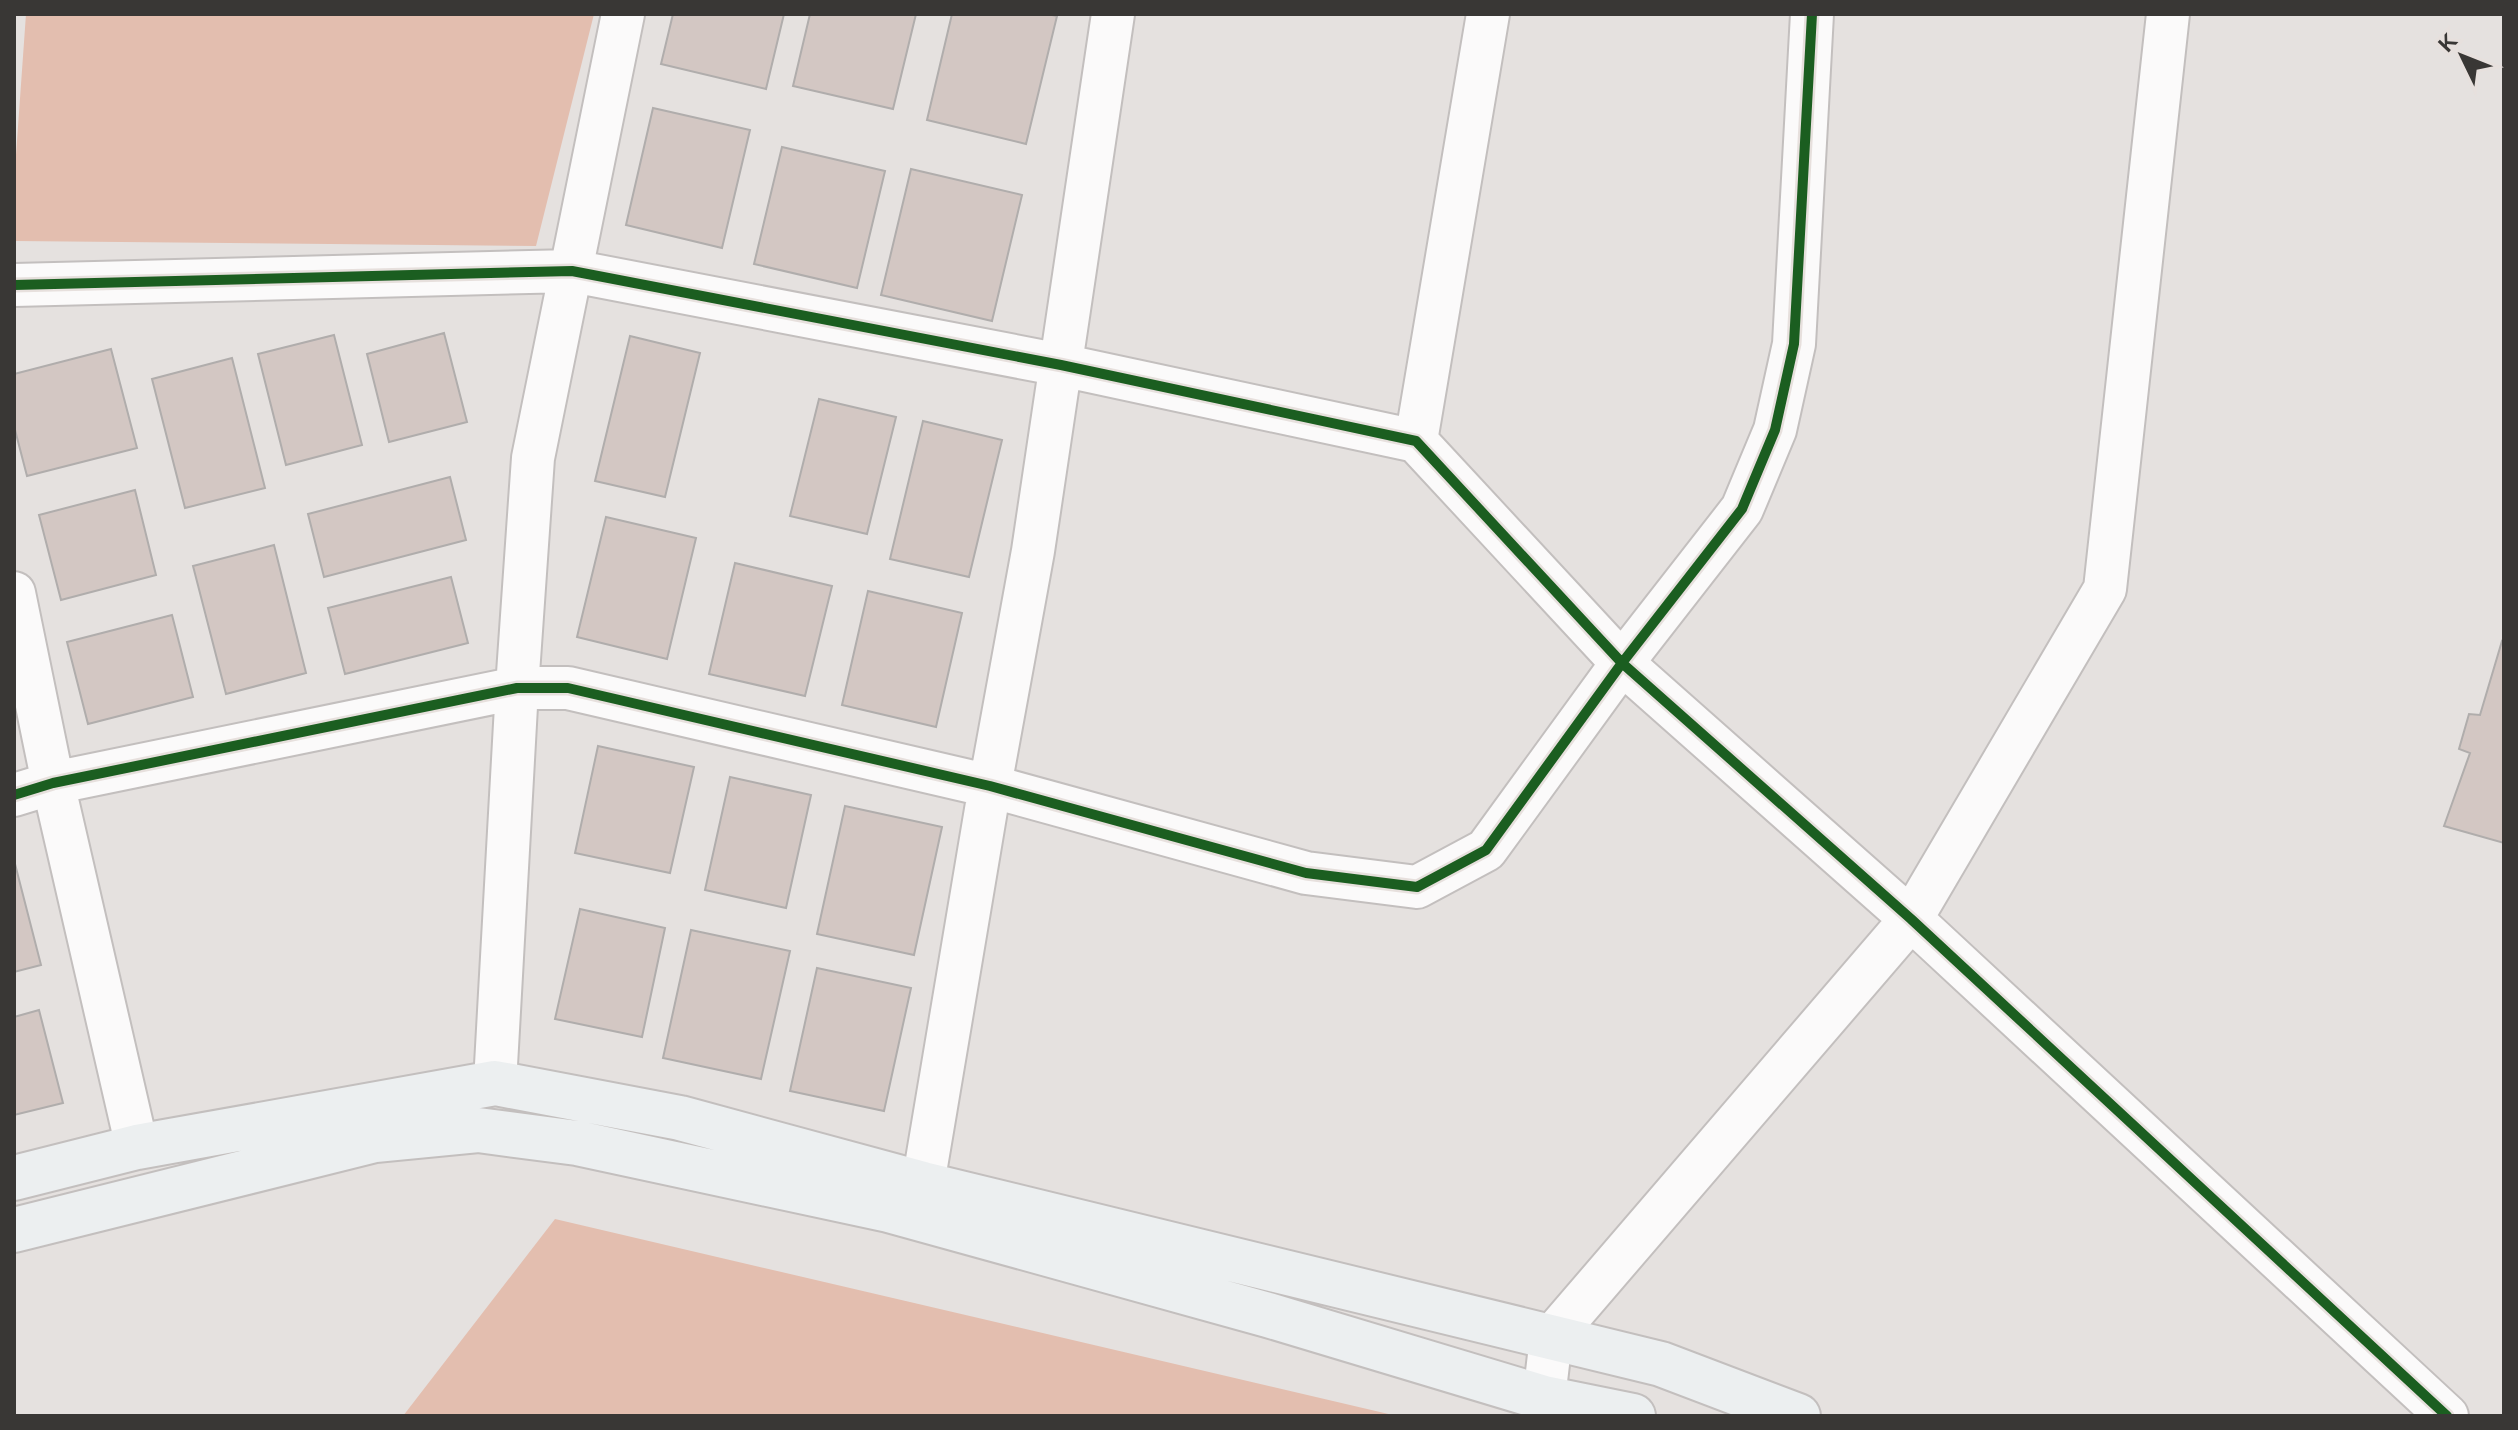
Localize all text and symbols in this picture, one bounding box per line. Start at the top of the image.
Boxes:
north arrow [2422,16,2502,96]
text: K [2433,28,2462,57]

